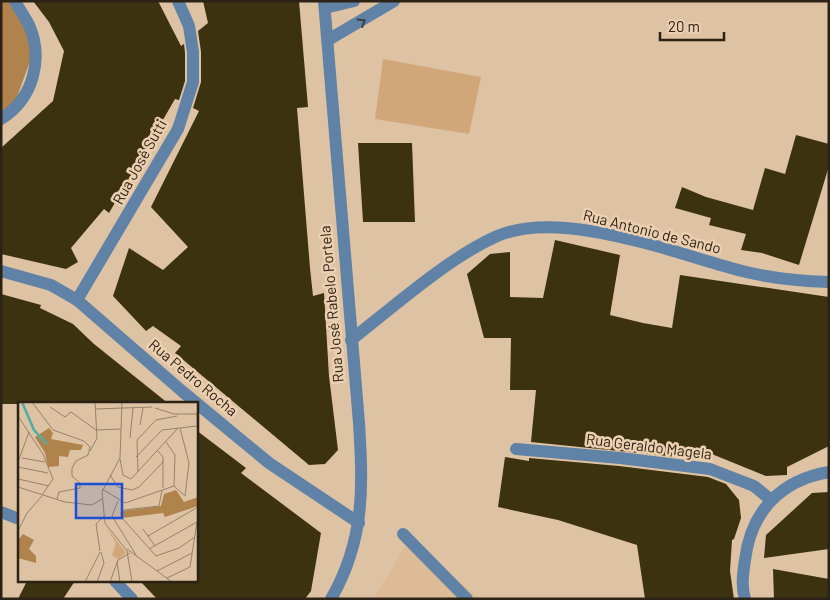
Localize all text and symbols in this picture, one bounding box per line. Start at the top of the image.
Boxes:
scale bar [660,10,724,42]
text: 20 m [668,17,700,35]
one-way arrow [357,18,366,28]
street label: Rua José Sutti [108,116,170,207]
street label: Rua Antonio de Sando [581,205,723,257]
street label: Rua José Rabelo Portela [315,225,347,383]
street label: Rua Pedro Rocha [146,335,242,420]
inset map [18,402,198,582]
street label: Rua Geraldo Magela [585,429,713,463]

